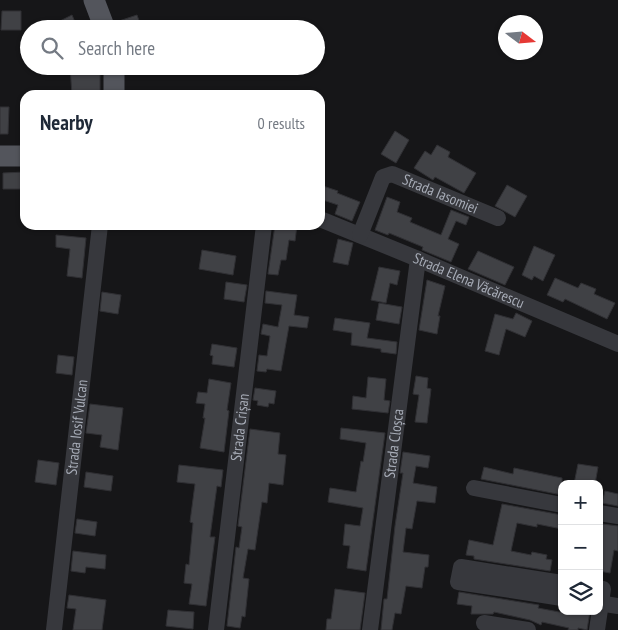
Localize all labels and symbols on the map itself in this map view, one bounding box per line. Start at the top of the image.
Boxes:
north arrow [498,15,543,60]
street label: Strada Iasomiei [400,169,481,218]
street label: Strada Elena Văcărescu [411,248,527,312]
street label: Strada Iosif Vulcan [62,379,91,476]
street label: Strada Crișan [226,392,253,462]
street label: Strada Cloșca [380,408,408,479]

